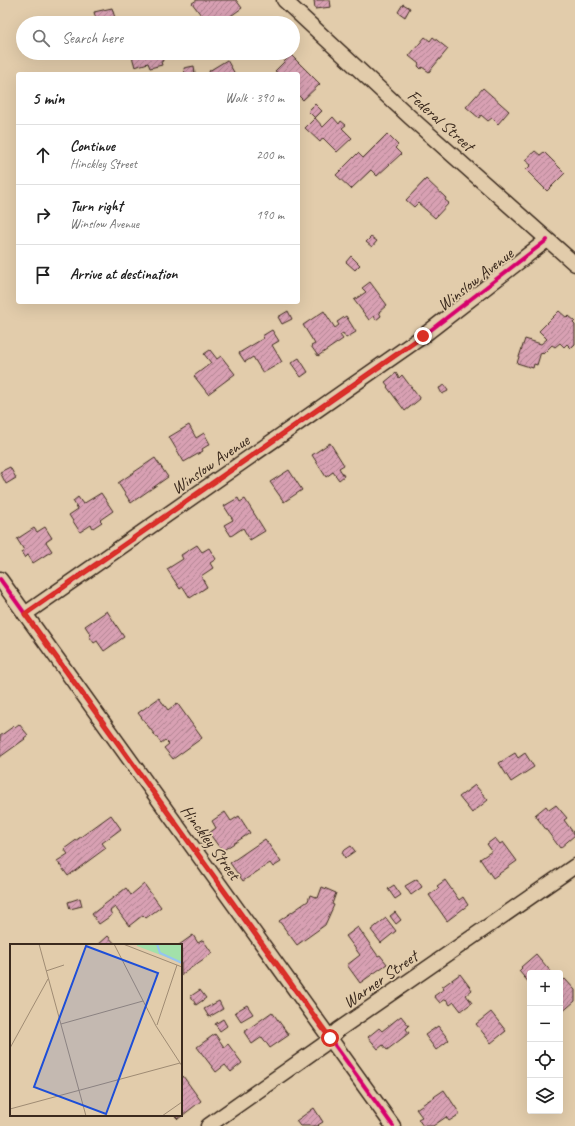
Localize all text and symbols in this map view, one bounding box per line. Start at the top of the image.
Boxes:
search box [16,16,300,60]
icon: search [30,27,52,49]
text: Search here [62,29,123,48]
street label: Federal Street [403,85,480,157]
text: 5 min [32,88,64,109]
text: Walk · 390 m [225,90,284,106]
text: Continue [70,137,115,156]
icon: ahead [32,144,54,166]
text: 200 m [256,147,284,163]
text: Hinckley Street [70,156,137,172]
text: Turn right [70,197,123,216]
icon: right [32,204,54,226]
text: 190 m [256,207,284,223]
text: Winslow Avenue [70,216,139,232]
street label: Winslow Avenue [433,242,519,315]
icon: arrive [32,264,54,286]
text: Arrive at destination [70,265,177,284]
route end [414,327,432,345]
street label: Winslow Avenue [167,429,255,499]
street label: Hinckley Street [176,801,246,886]
inset map [10,944,182,1116]
street label: Warner Street [339,945,424,1013]
map controls [527,970,563,1114]
button: + [527,970,563,1006]
button: − [527,1006,563,1042]
route start [321,1029,339,1047]
button: locate [527,1042,563,1078]
button: layers [527,1078,563,1114]

